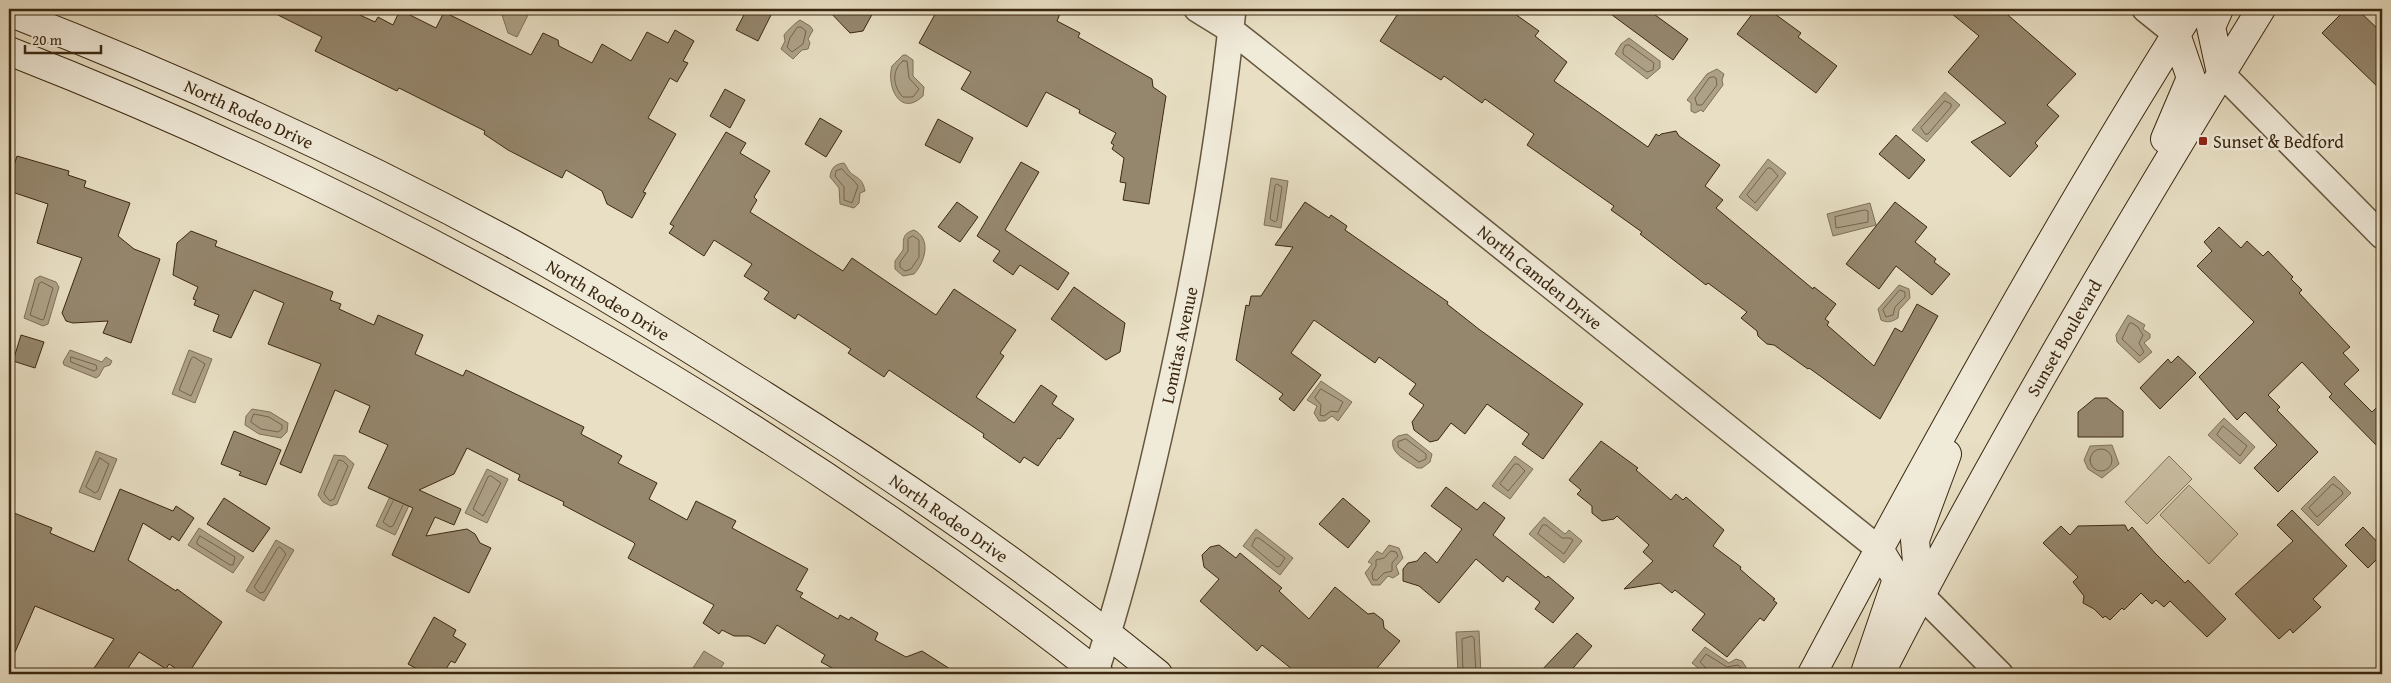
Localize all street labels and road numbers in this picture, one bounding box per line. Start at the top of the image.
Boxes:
street label: North Rodeo Drive [180,72,318,156]
street label: North Camden Drive [1472,218,1608,336]
street label: North Rodeo Drive [541,252,675,348]
street label: Sunset Boulevard [2020,274,2109,402]
street label: Lomitas Avenue [1153,284,1205,406]
street label: North Rodeo Drive [884,467,1014,569]

